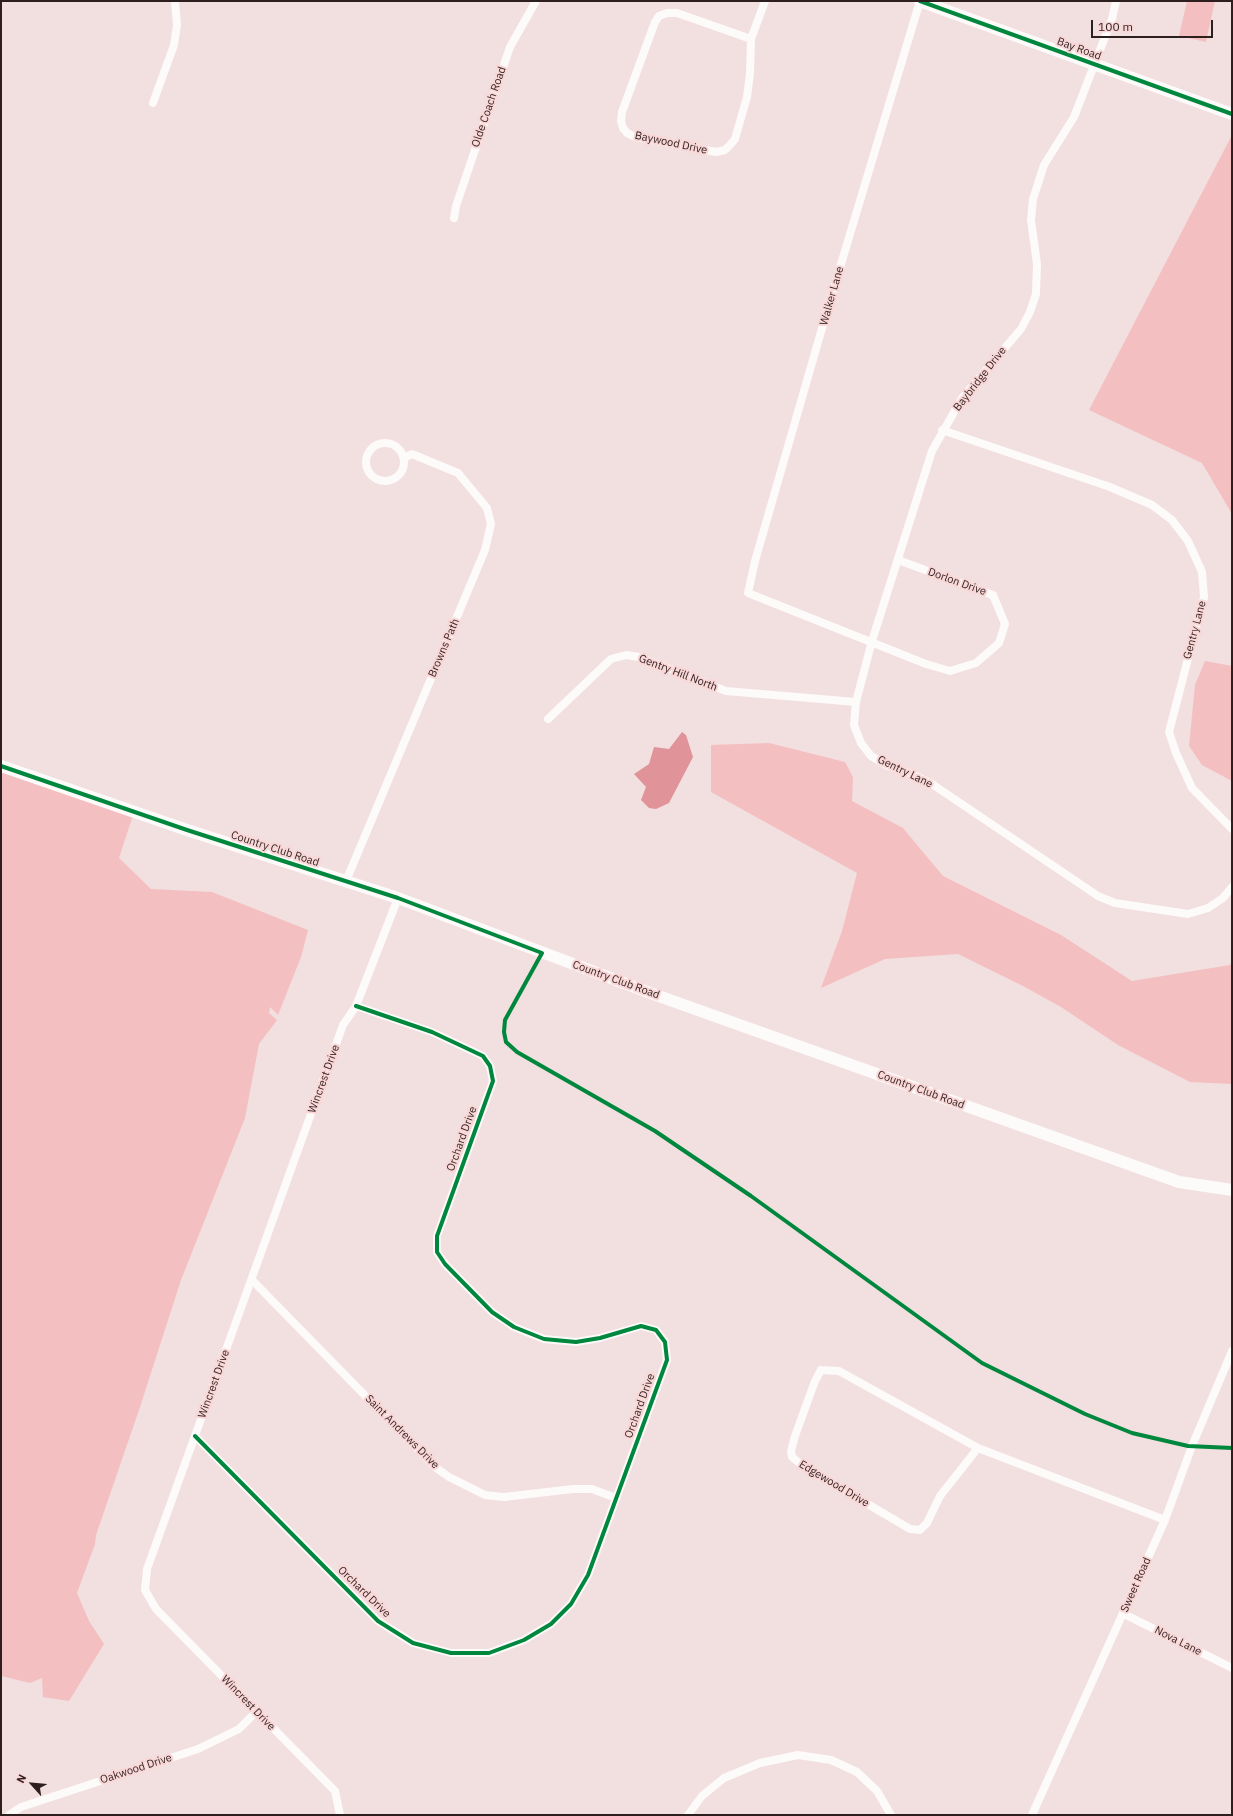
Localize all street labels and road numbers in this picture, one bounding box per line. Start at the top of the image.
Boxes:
street label: Bay Road [1055,35,1103,63]
street label: Olde Coach Road [469,65,509,149]
street label: Baywood Drive [634,129,708,157]
street label: Walker Lane [817,265,847,327]
street label: Baybridge Drive [951,344,1009,414]
street label: Dorlon Drive [926,565,988,599]
street label: Gentry Lane [1181,599,1209,661]
street label: Browns Path [426,617,462,679]
street label: Gentry Hill North [637,652,719,694]
street label: Gentry Lane [875,753,935,791]
street label: Country Club Road [229,829,321,869]
street label: Country Club Road [571,958,661,1002]
street label: Wincrest Drive [306,1043,342,1115]
street label: Country Club Road [876,1068,966,1112]
street label: Orchard Drive [444,1105,480,1173]
street label: Wincrest Drive [196,1348,232,1420]
street label: Orchard Drive [622,1372,658,1440]
street label: Saint Andrews Drive [362,1392,442,1472]
street label: Edgewood Drive [796,1458,872,1510]
street label: Sweet Road [1118,1556,1154,1614]
street label: Orchard Drive [335,1564,393,1620]
street label: Nova Lane [1152,1623,1204,1659]
street label: Wincrest Drive [218,1673,278,1733]
street label: Oakwood Drive [98,1751,174,1787]

